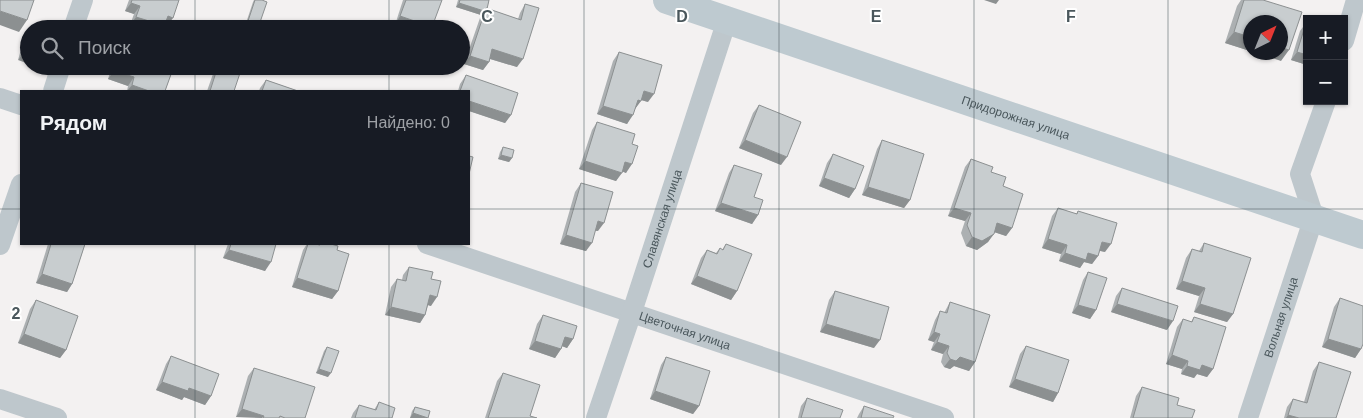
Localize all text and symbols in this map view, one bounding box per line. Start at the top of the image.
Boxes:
text: C [481,8,493,25]
text: D [676,8,688,25]
text: E [871,8,882,25]
text: F [1066,8,1076,25]
north arrow [1243,15,1288,60]
map controls [1303,15,1348,105]
button: + [1303,15,1348,60]
search box [20,20,470,75]
icon: search [38,34,66,62]
text: Поиск [78,37,131,58]
button: − [1303,60,1348,105]
street label: Придорожная улица [960,93,1072,143]
text: Рядом [40,111,107,134]
text: Найдено: 0 [367,114,450,131]
street label: Славянская улица [640,167,685,270]
street label: Вольная улица [1261,275,1301,359]
text: 2 [12,305,21,322]
street label: Цветочная улица [637,309,733,353]

